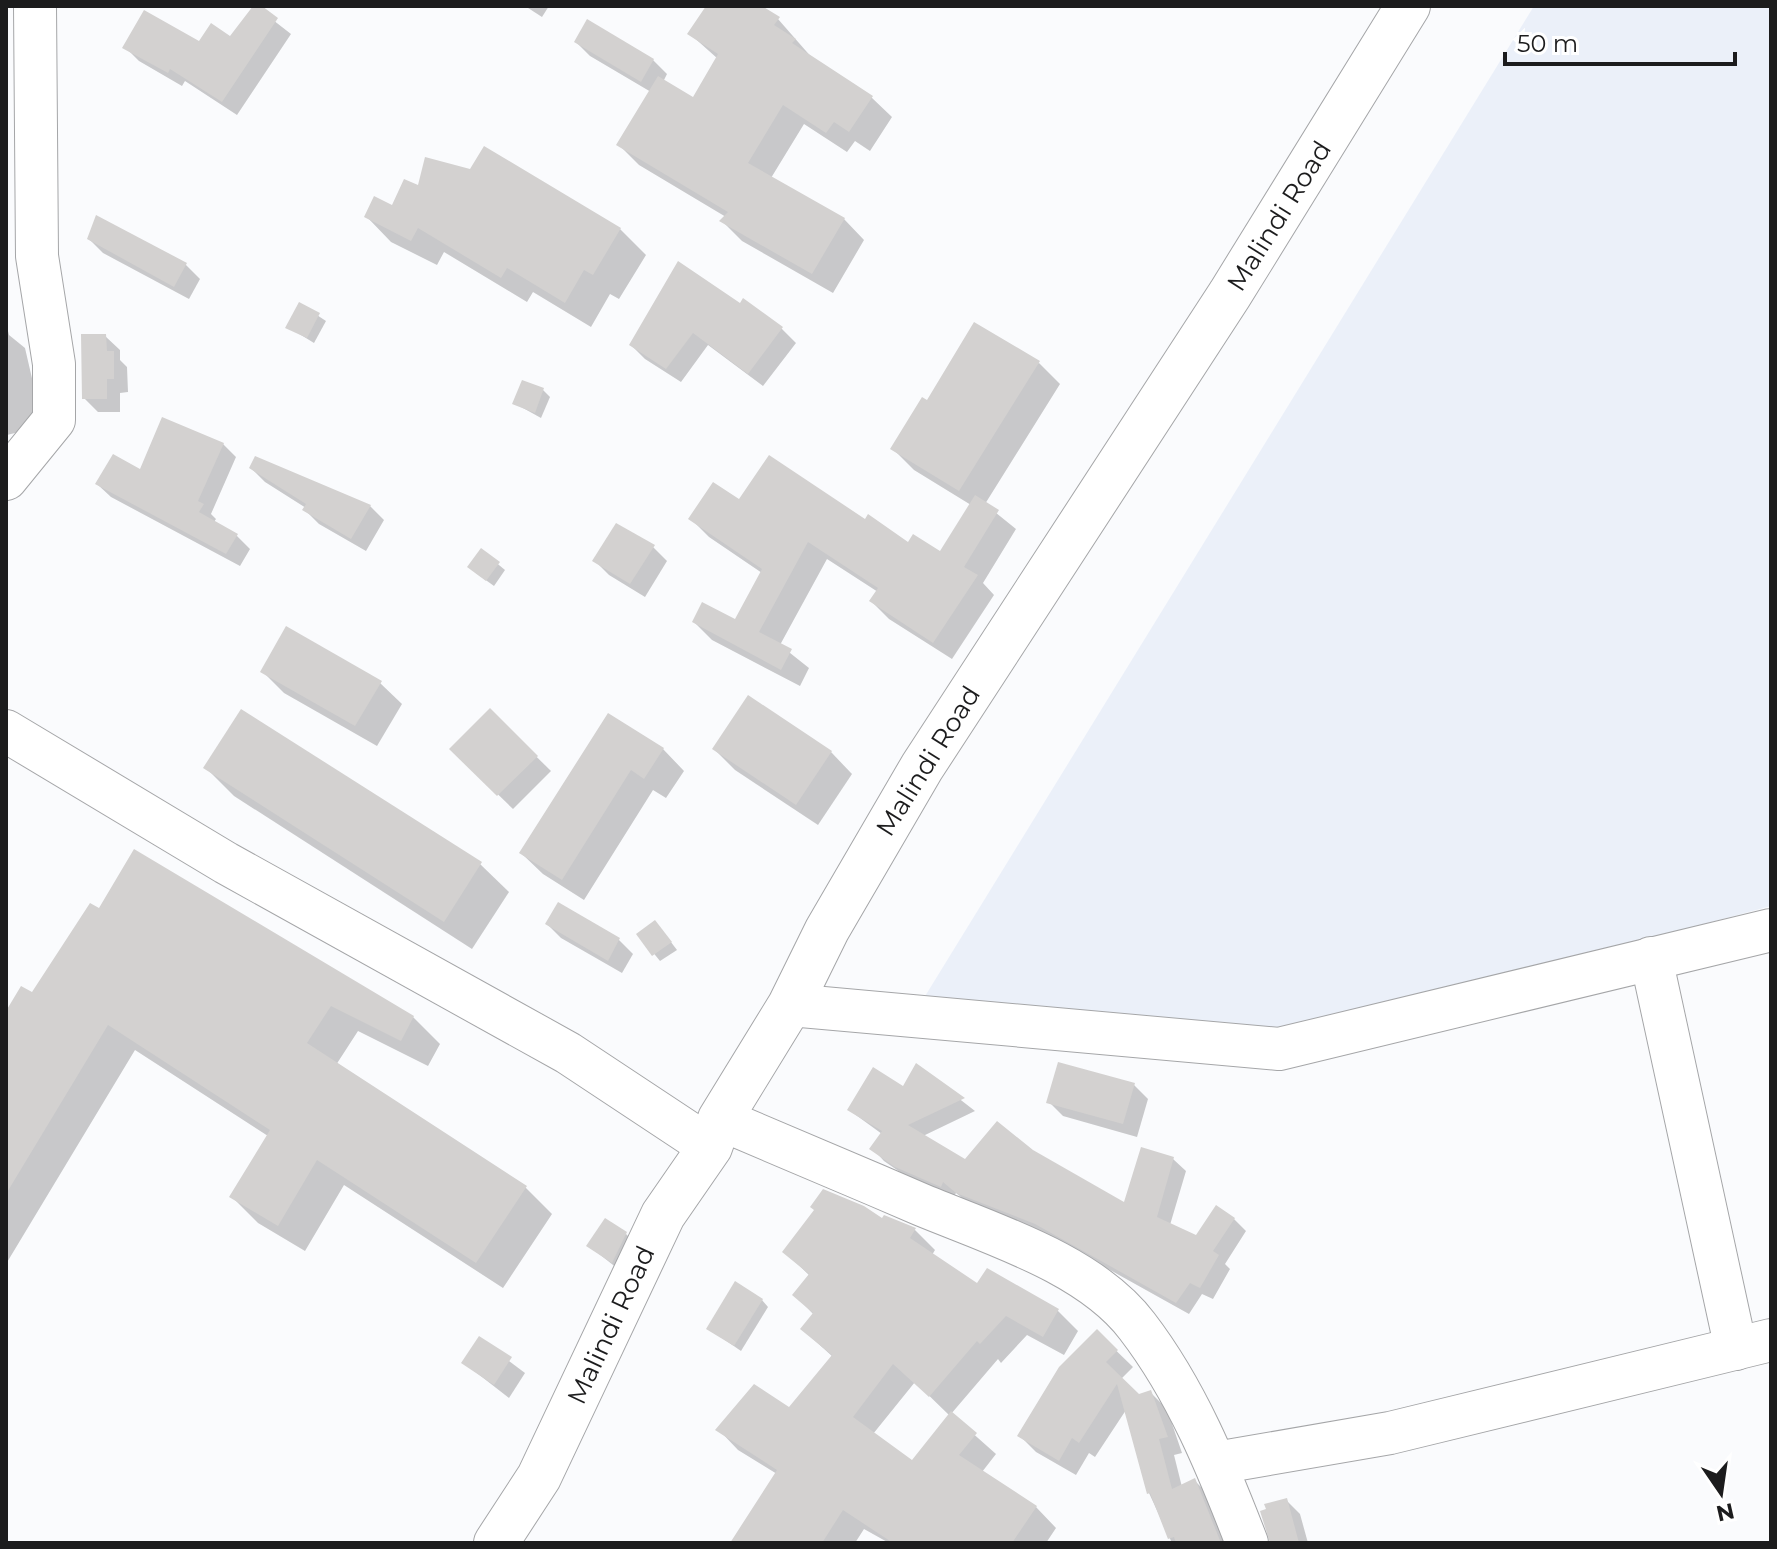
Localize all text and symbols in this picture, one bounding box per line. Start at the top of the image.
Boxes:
scale bar [1505,16,1735,66]
text: 50 m [1517,29,1578,58]
street label: Malindi Road [1220,135,1338,297]
street label: Malindi Road [869,680,987,842]
street label: Malindi Road [560,1241,662,1409]
north arrow [1681,1453,1761,1533]
text: N [1714,1497,1737,1527]

